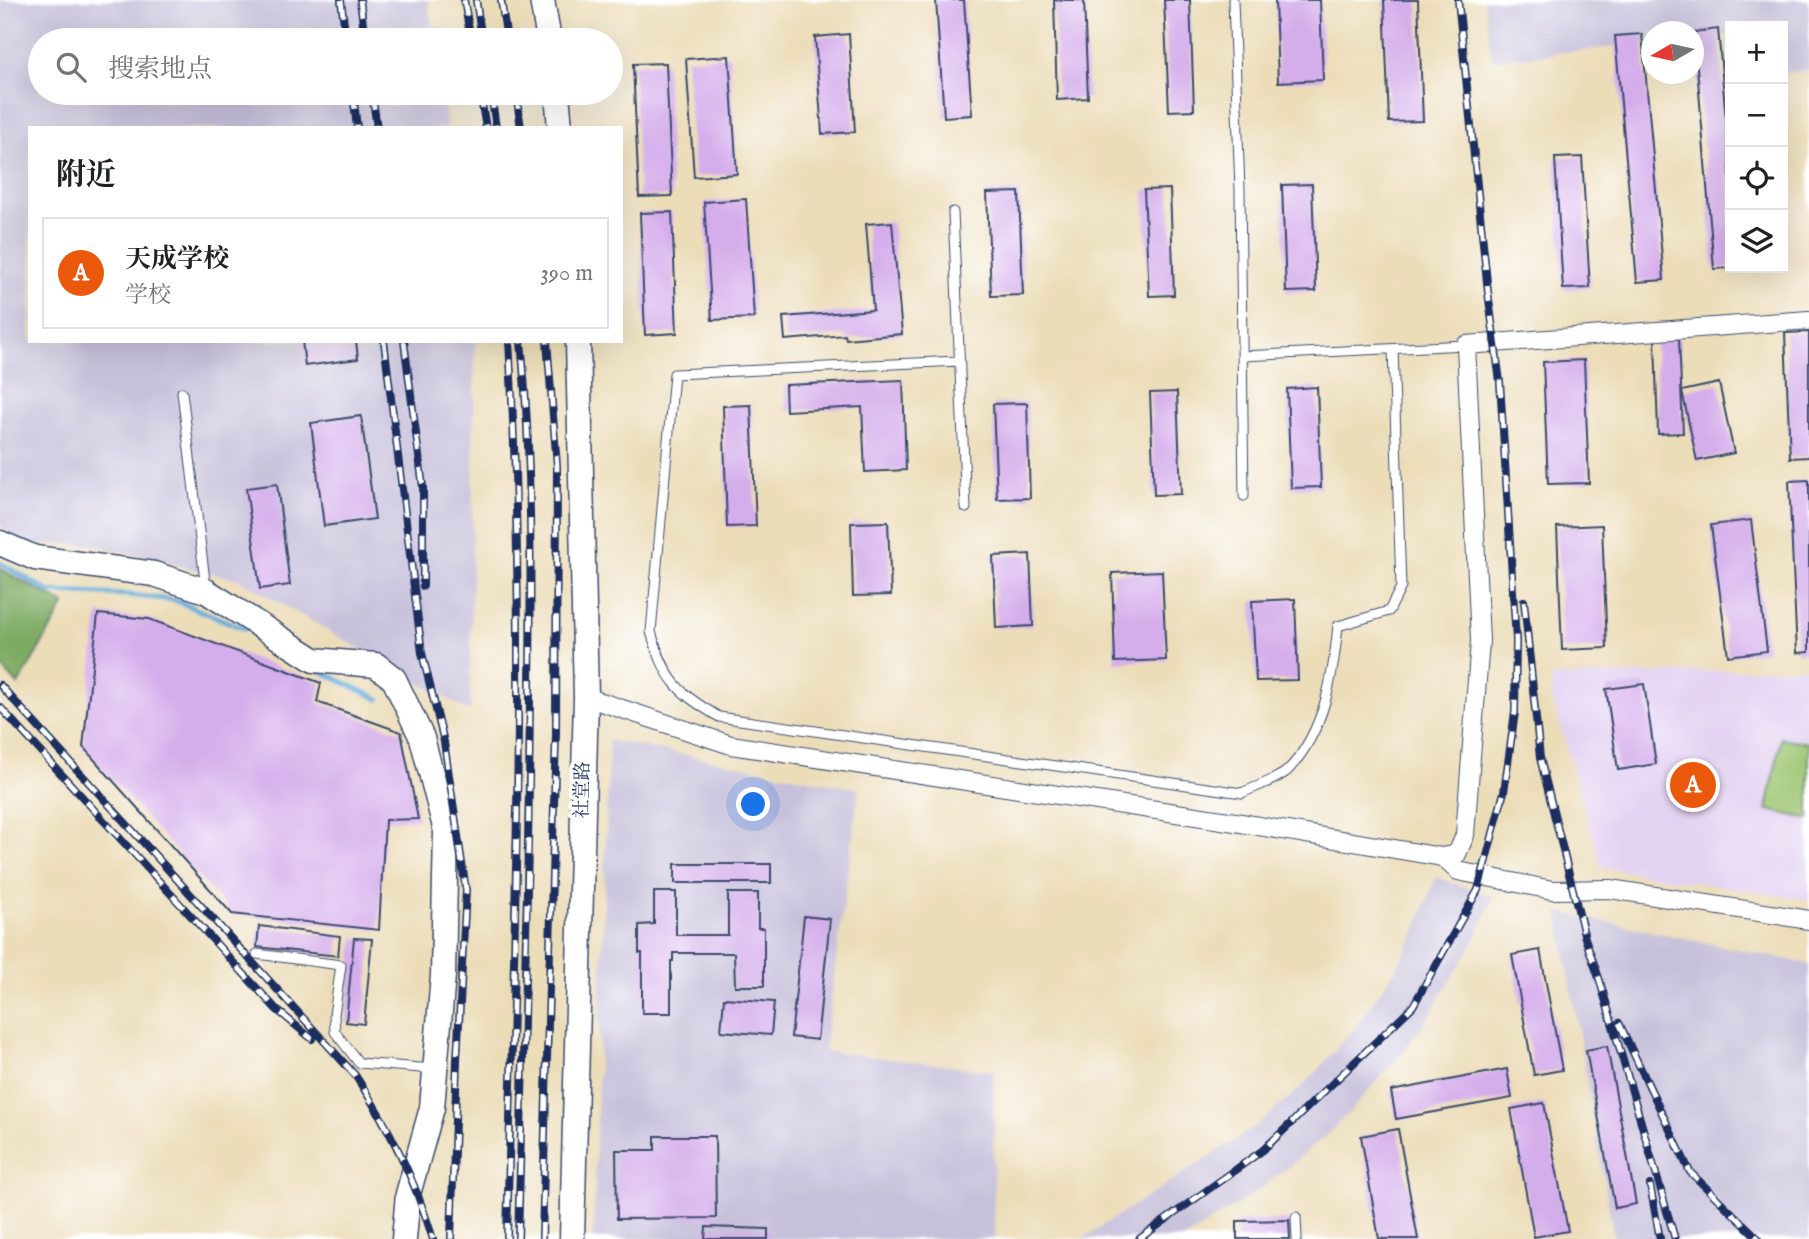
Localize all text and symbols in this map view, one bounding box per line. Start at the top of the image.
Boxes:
north arrow [1641,21,1704,84]
map controls [1725,21,1788,273]
button: + [1725,21,1788,84]
search box [28,28,623,105]
icon: search [52,48,90,86]
text: 搜索地点 [108,53,212,86]
button: − [1725,84,1788,147]
button: locate [1725,147,1788,210]
text: 附近 [56,157,116,195]
button: layers [1725,210,1788,273]
text: 天成学校 [125,243,229,276]
text: A [73,259,89,288]
text: 390 m [540,259,593,288]
text: 学校 [125,281,171,310]
pin: A [1670,759,1716,811]
street label: 社堂路 [571,761,595,819]
your location [736,787,770,821]

